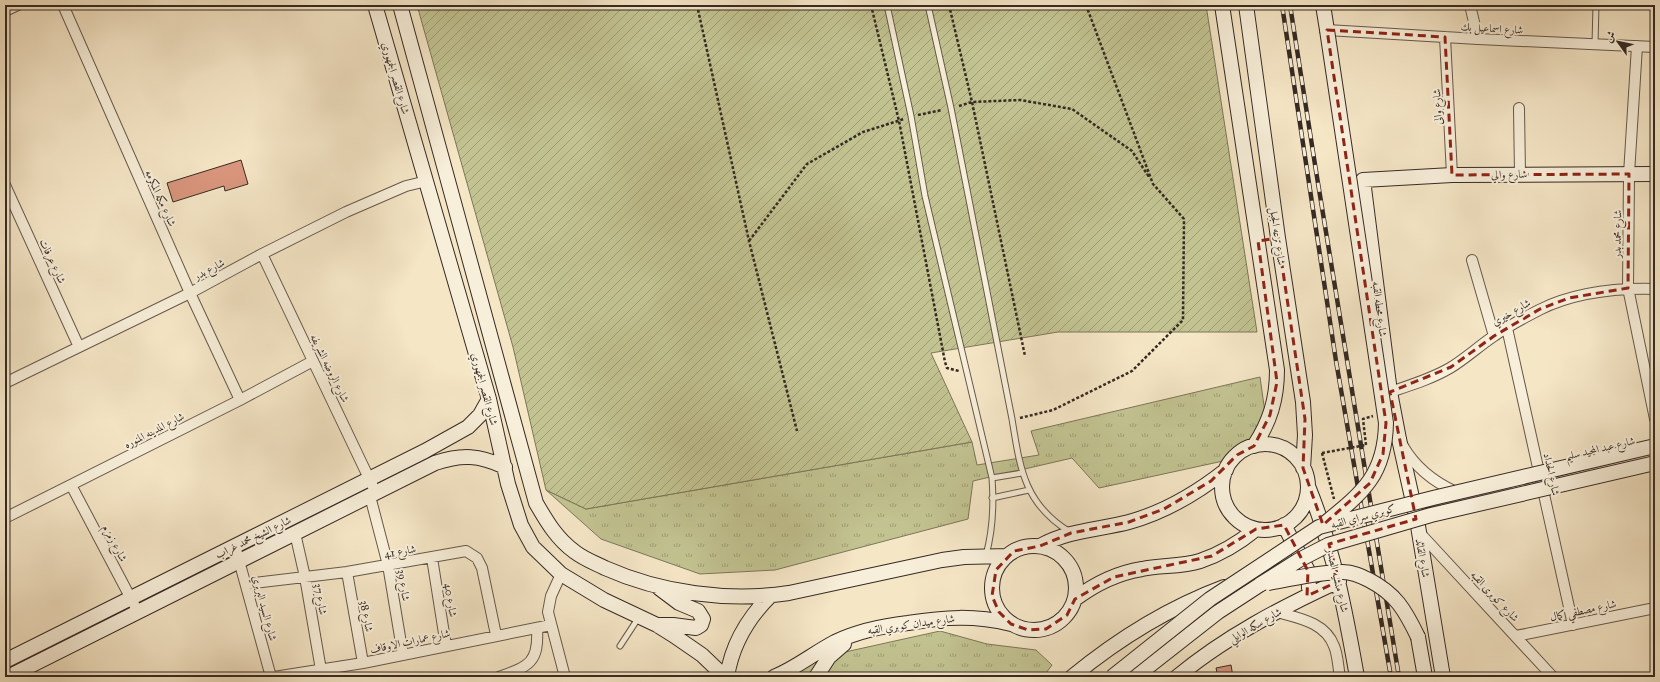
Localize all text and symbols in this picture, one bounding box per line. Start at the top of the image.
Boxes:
street label: شارع اسماعيل بك [1460,20,1524,40]
north arrow [1598,22,1638,62]
text: ش [1602,29,1619,45]
street label: شارع القصر الجمهوري [376,41,412,117]
street label: شارع والى [1430,88,1448,125]
street label: شارع مكه المكرمه [140,168,179,230]
street label: شارع والي [1491,168,1527,184]
street label: شارع ترعه الجبل [1264,206,1288,266]
street label: شارع محمد بدر [1611,210,1627,259]
street label: شارع عرفات [34,237,69,287]
street label: شارع بدر [191,256,228,286]
street label: شارع محطه القبه [1367,280,1389,338]
street label: شارع خيري [1490,296,1534,331]
street label: شارع الروضه الشريفه [305,332,352,406]
street label: شارع القصر الجمهوري [466,352,500,428]
street label: شارع المدينه المنوره [122,410,188,454]
street label: شارع عبد المجيد سليم [1564,434,1637,467]
street label: شارع الحداد [1538,452,1562,497]
street label: كوبري سراي القبه [1329,502,1397,533]
street label: شارع الشيخ محمد غراب [213,513,295,565]
street label: شارع زمزم [97,523,130,565]
street label: شارع القائد [1410,537,1432,579]
street label: شارع 41 [383,542,417,564]
street label: شارع منشيه الصدر [1321,546,1351,614]
street label: شارع 39 [392,568,412,602]
street label: شارع كوبرى القبه [1466,568,1521,626]
street label: شارع السيد البربري [247,574,279,643]
street label: شارع 37 [308,582,330,616]
street label: شارع 40 [438,582,460,618]
street label: شارع مصطفي كمال [1549,597,1618,628]
street label: شارع 38 [354,599,376,633]
street label: شارع سكه الوايلي [1227,605,1286,649]
street label: شارع ميدان كوبري القبه [867,612,956,640]
street label: شارع عمارات الاوقاف [369,627,452,659]

